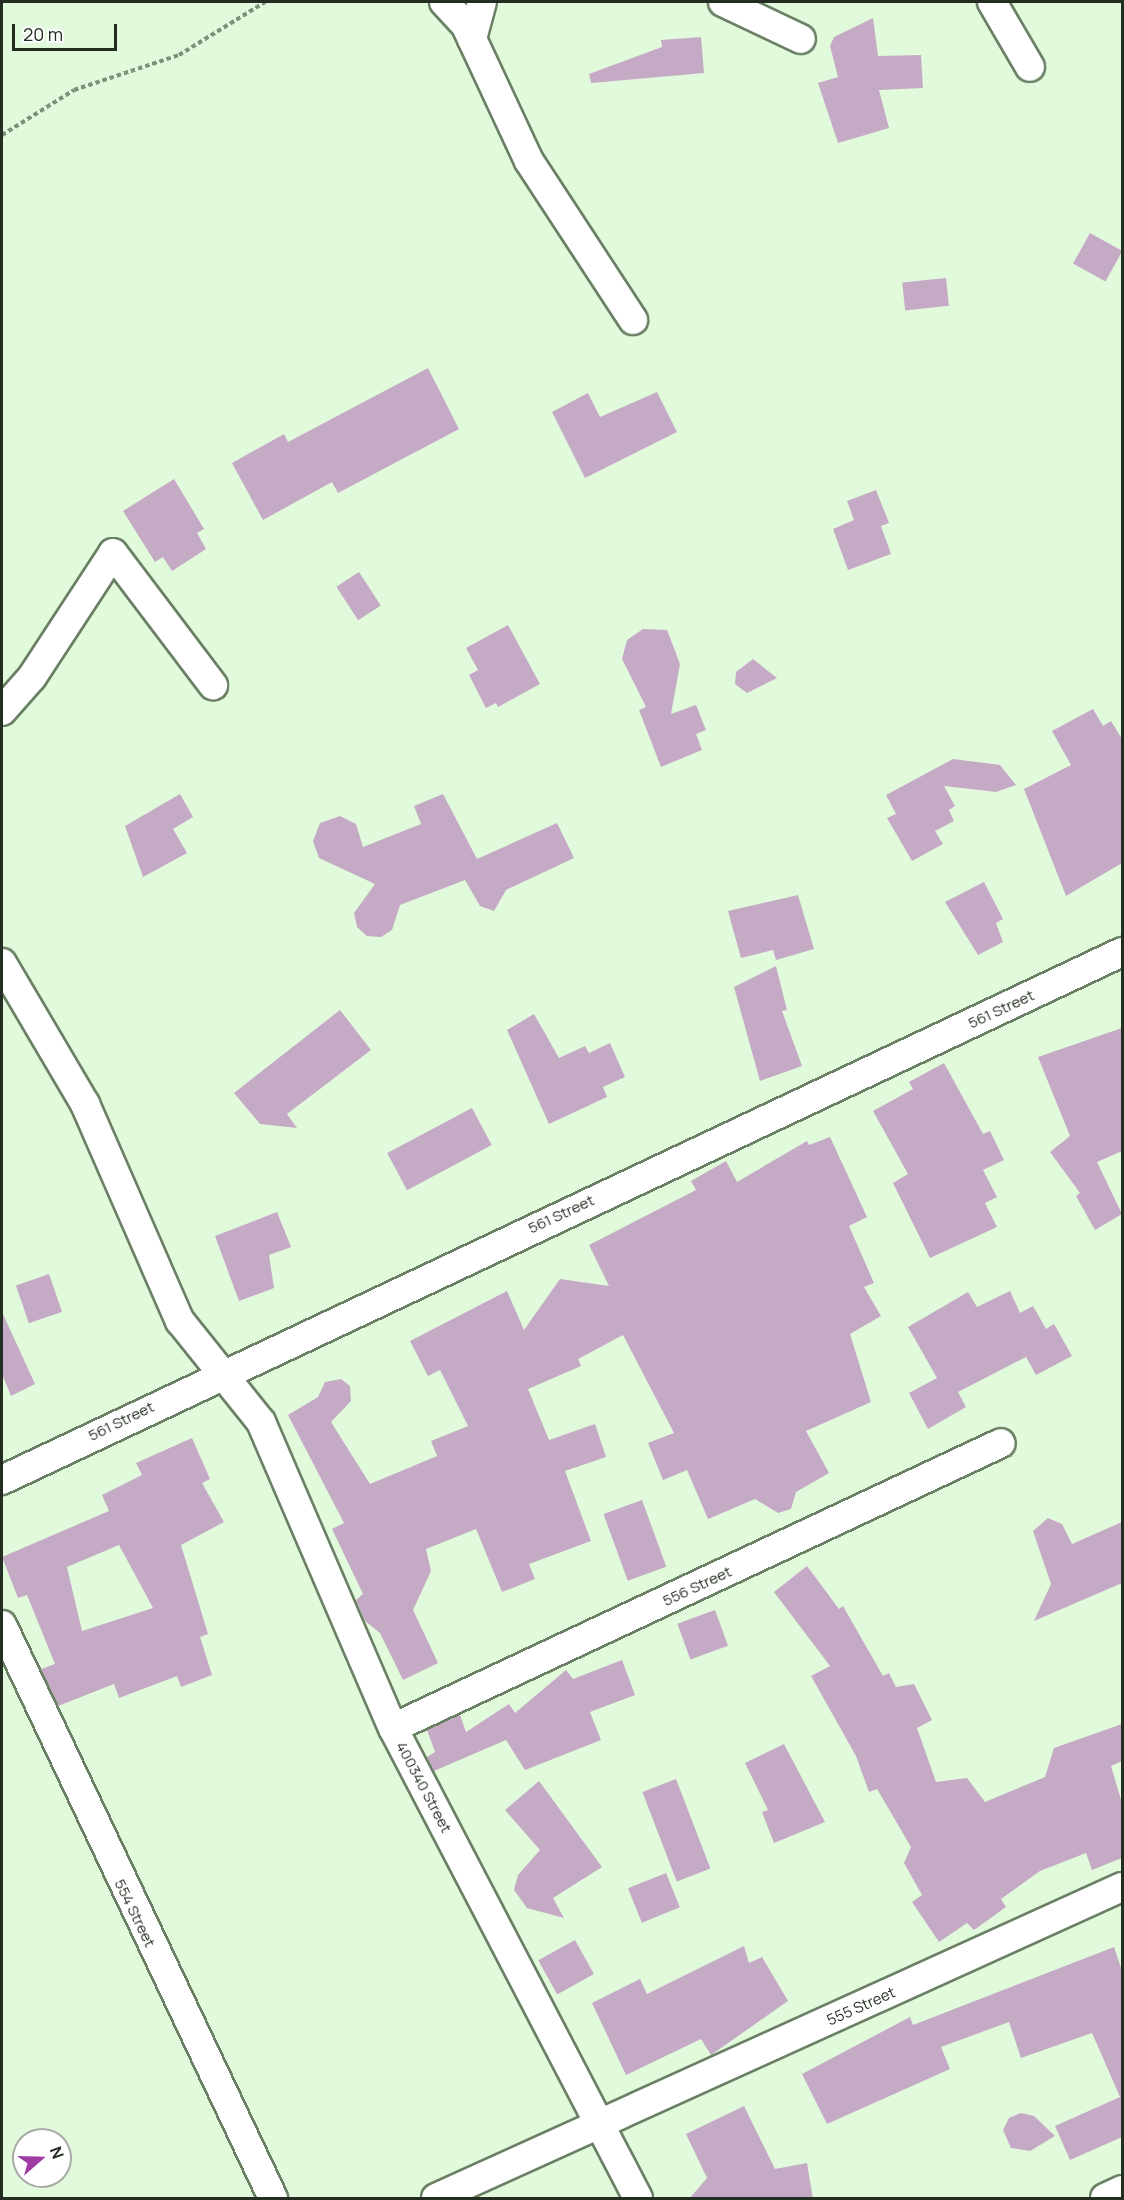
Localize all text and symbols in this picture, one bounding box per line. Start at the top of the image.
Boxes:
scale bar [15,12,120,50]
text: 20 m [23,22,63,46]
street label: 561 Street [965,986,1037,1032]
street label: 561 Street [525,1191,597,1237]
street label: 561 Street [85,1397,157,1445]
street label: 556 Street [660,1562,734,1610]
street label: 400340 Street [392,1738,456,1836]
street label: 554 Street [111,1876,159,1950]
street label: 555 Street [824,1983,898,2029]
north arrow [12,2128,72,2188]
text: N [45,2143,69,2162]

